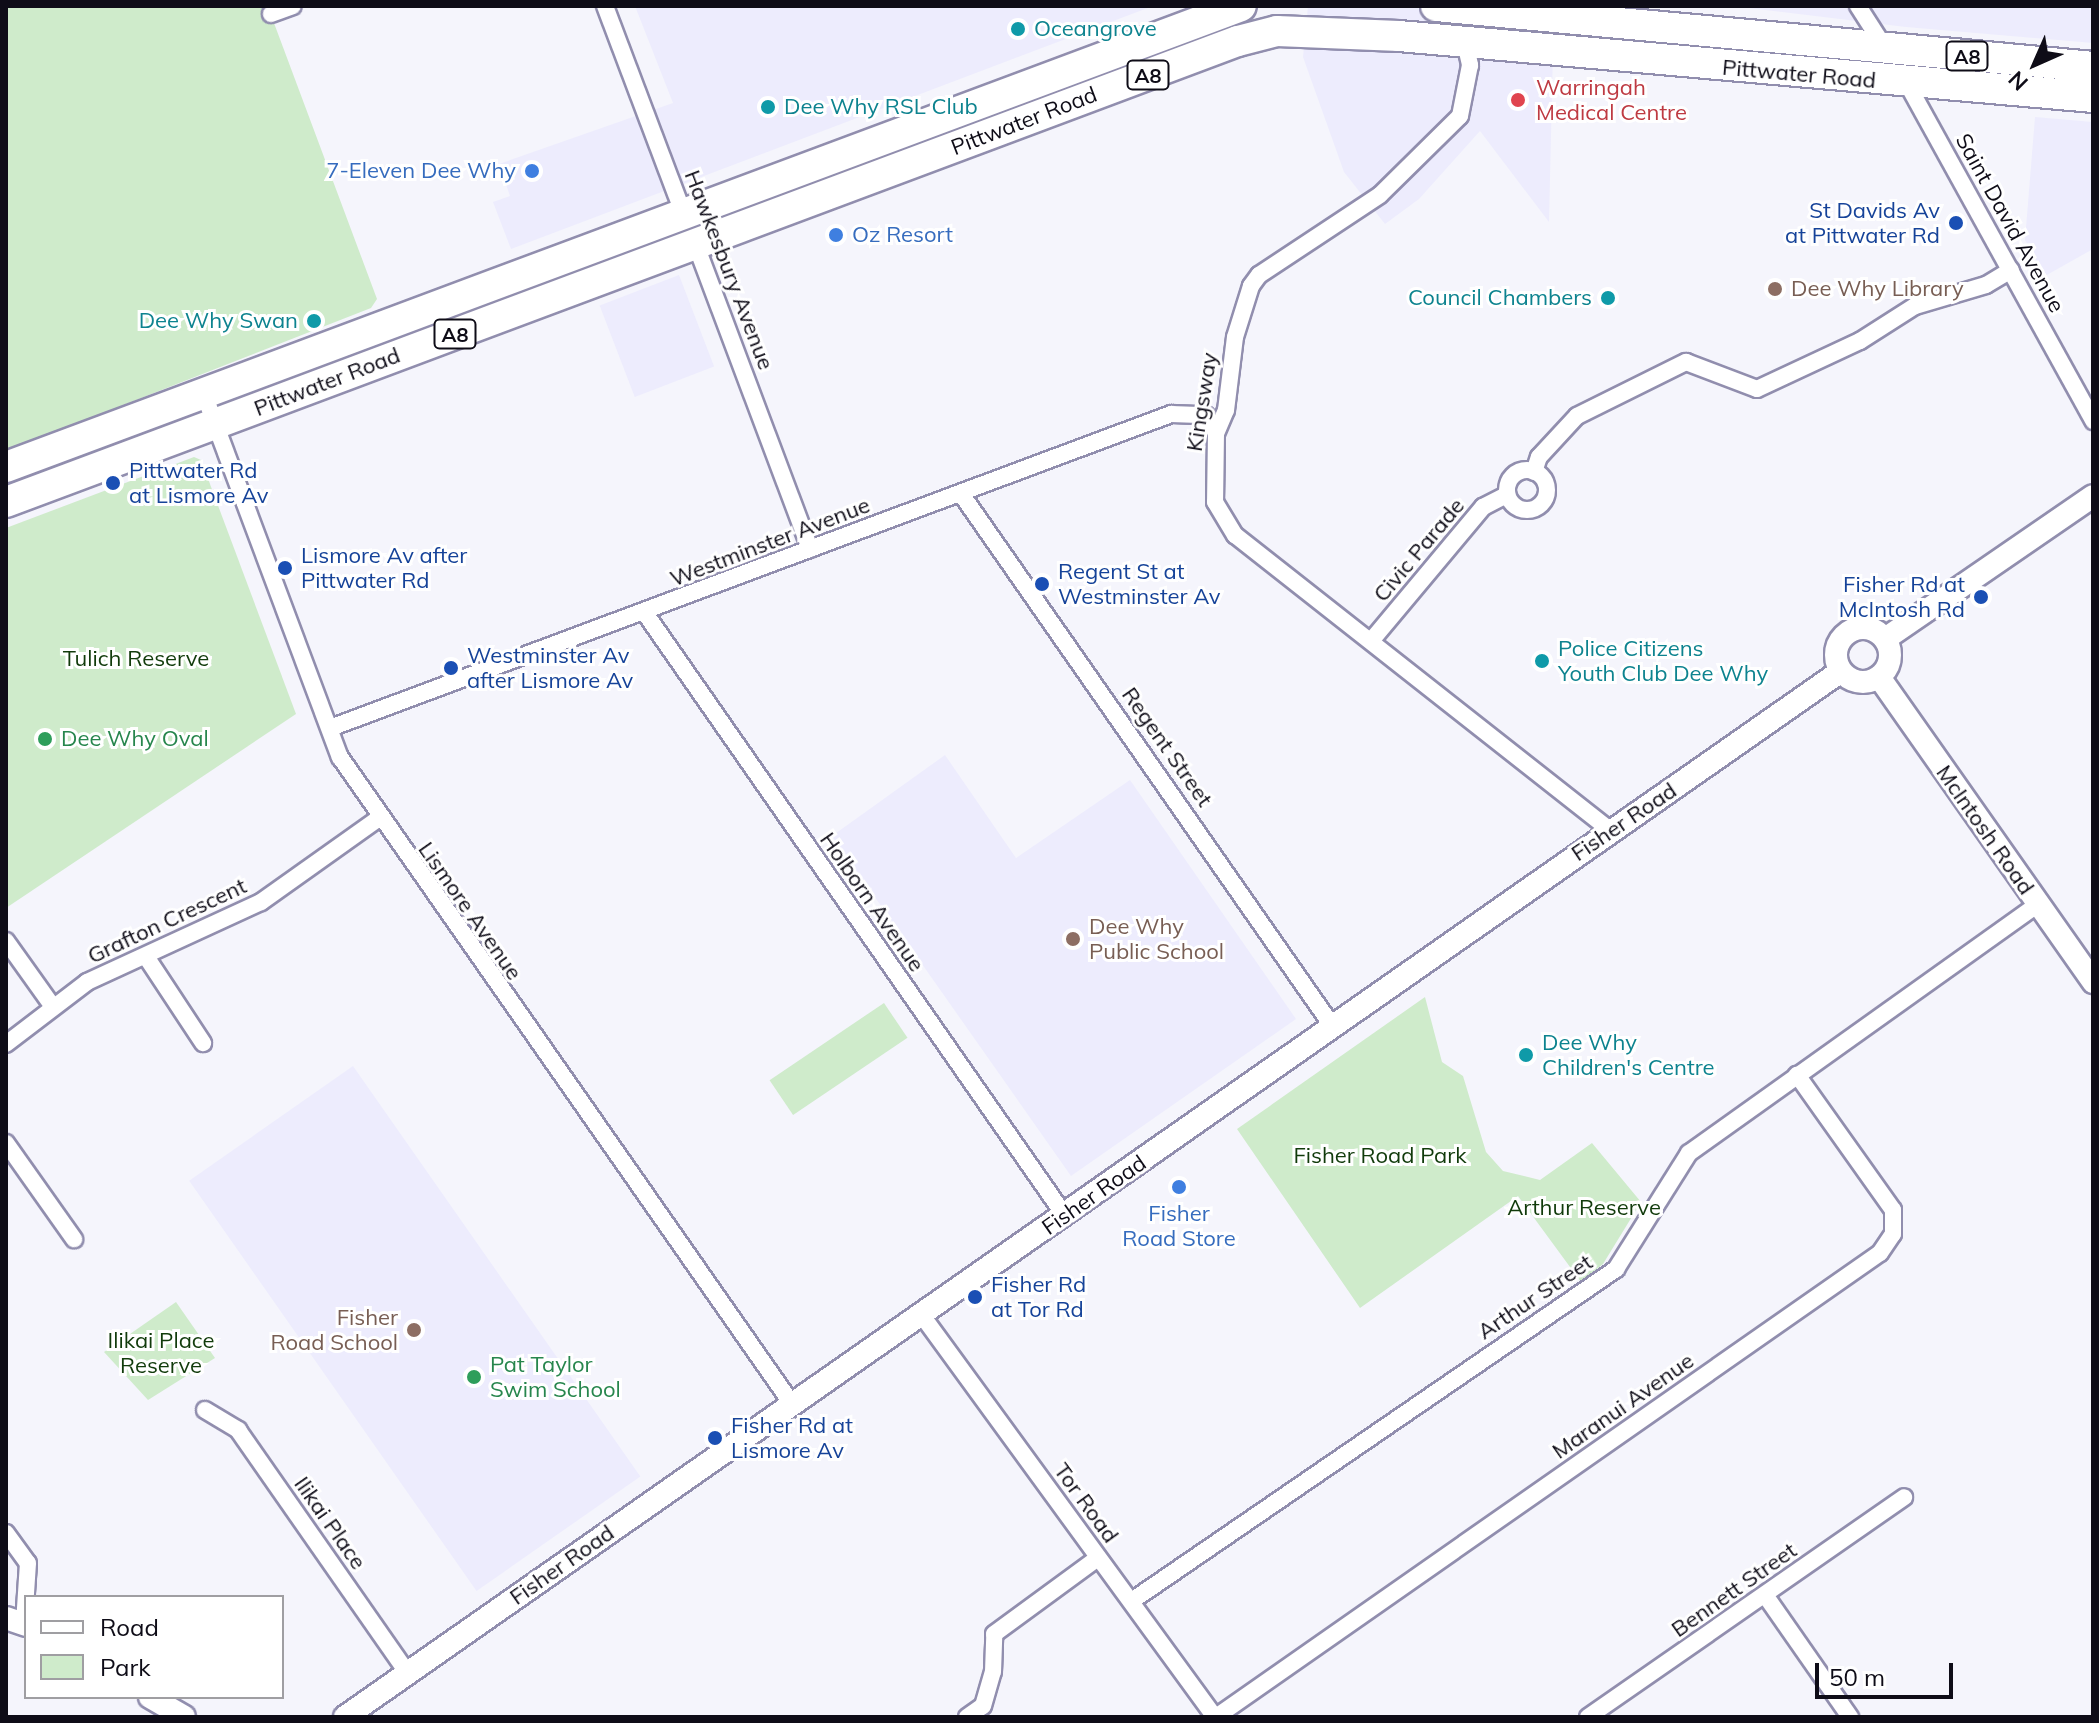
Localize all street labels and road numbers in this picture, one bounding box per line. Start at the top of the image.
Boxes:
road number: A8 [1945,40,1989,72]
street label: Pittwater Road [1721,54,1877,94]
road number: A8 [1126,59,1170,91]
street label: Pittwater Road [947,81,1101,161]
street label: Saint David Avenue [1950,129,2070,317]
street label: Hawkesbury Avenue [679,167,779,373]
road number: A8 [433,318,477,350]
street label: Pittwater Road [250,342,404,422]
street label: Kingsway [1181,351,1223,453]
street label: Westminster Avenue [666,492,874,592]
street label: Civic Parade [1368,493,1470,607]
street label: Regent Street [1116,682,1218,812]
street label: McIntosh Road [1931,760,2039,900]
street label: Fisher Road [1566,777,1682,867]
street label: Holborn Avenue [814,827,930,977]
street label: Lismore Avenue [413,837,527,985]
street label: Grafton Crescent [84,873,250,969]
street label: Fisher Road [1037,1149,1151,1241]
street label: Arthur Street [1473,1249,1597,1345]
street label: Maranui Avenue [1547,1347,1699,1465]
street label: Tor Road [1048,1458,1124,1548]
street label: Ilikai Place [289,1472,371,1574]
street label: Fisher Road [505,1519,619,1611]
street label: Bennett Street [1666,1537,1802,1643]

